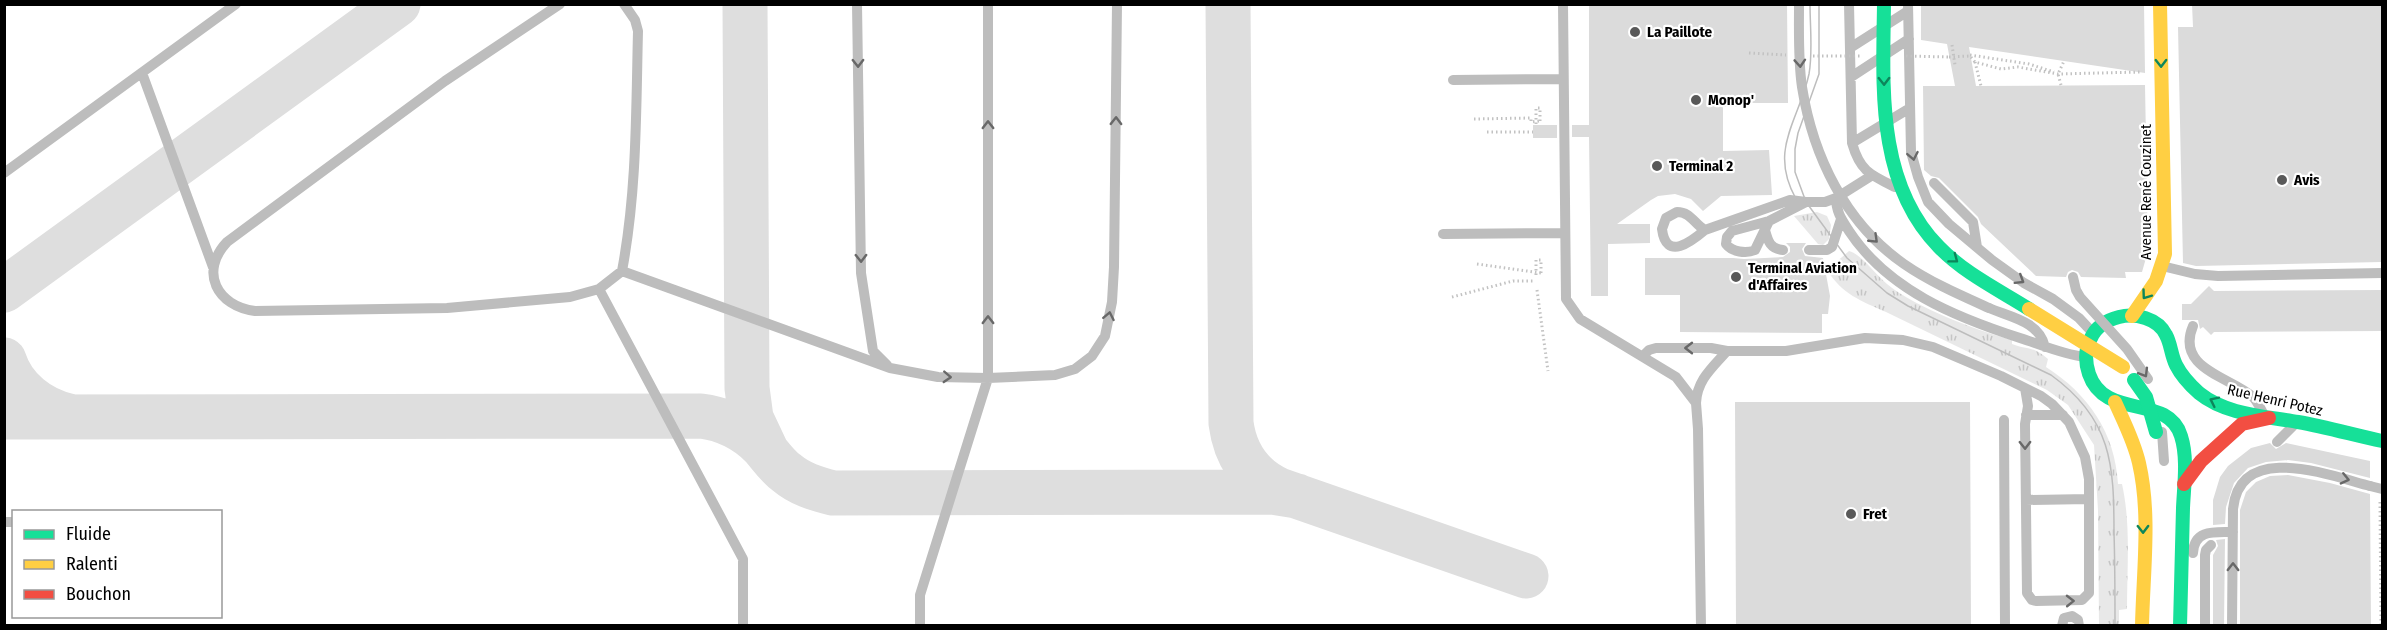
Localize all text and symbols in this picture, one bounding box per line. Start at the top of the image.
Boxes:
place label: La Paillote [1647,23,1712,41]
marker: La Paillote [1628,25,1642,39]
one-way arrow [852,58,864,67]
one-way arrow [1794,58,1807,67]
one-way arrow [2155,58,2167,67]
one-way arrow [1878,77,1890,86]
place label: Monop' [1708,91,1754,109]
marker: Monop' [1689,93,1703,107]
one-way arrow [1110,116,1122,125]
one-way arrow [982,120,994,129]
street label: Avenue René Couzinet [2137,124,2155,260]
one-way arrow [1906,151,1919,161]
place label: Terminal 2 [1669,157,1733,175]
marker: Terminal 2 [1650,159,1664,173]
place label: Avis [2293,171,2320,189]
marker: Avis [2275,173,2289,187]
one-way arrow [1868,232,1878,243]
one-way arrow [1947,251,1958,262]
one-way arrow [855,253,867,262]
place label: Terminal Aviation d'Affaires [1748,259,1857,294]
marker: Terminal Aviation d'Affaires [1729,270,1743,284]
one-way arrow [2014,273,2024,285]
one-way arrow [2142,289,2153,300]
one-way arrow [1102,311,1115,321]
one-way arrow [982,315,994,324]
one-way arrow [1684,342,1693,354]
one-way arrow [2136,367,2148,377]
one-way arrow [943,370,952,383]
street label: Rue Henri Potez [2226,380,2324,420]
one-way arrow [2210,397,2221,408]
one-way arrow [2019,441,2031,450]
one-way arrow [2340,472,2350,485]
place label: Fret [1863,505,1888,523]
marker: Fret [1844,507,1858,521]
legend [12,510,222,618]
text: Fluide [66,523,111,545]
one-way arrow [2137,525,2149,534]
text: Ralenti [66,553,118,575]
one-way arrow [2227,563,2239,572]
text: Bouchon [66,583,131,605]
one-way arrow [2066,594,2075,607]

